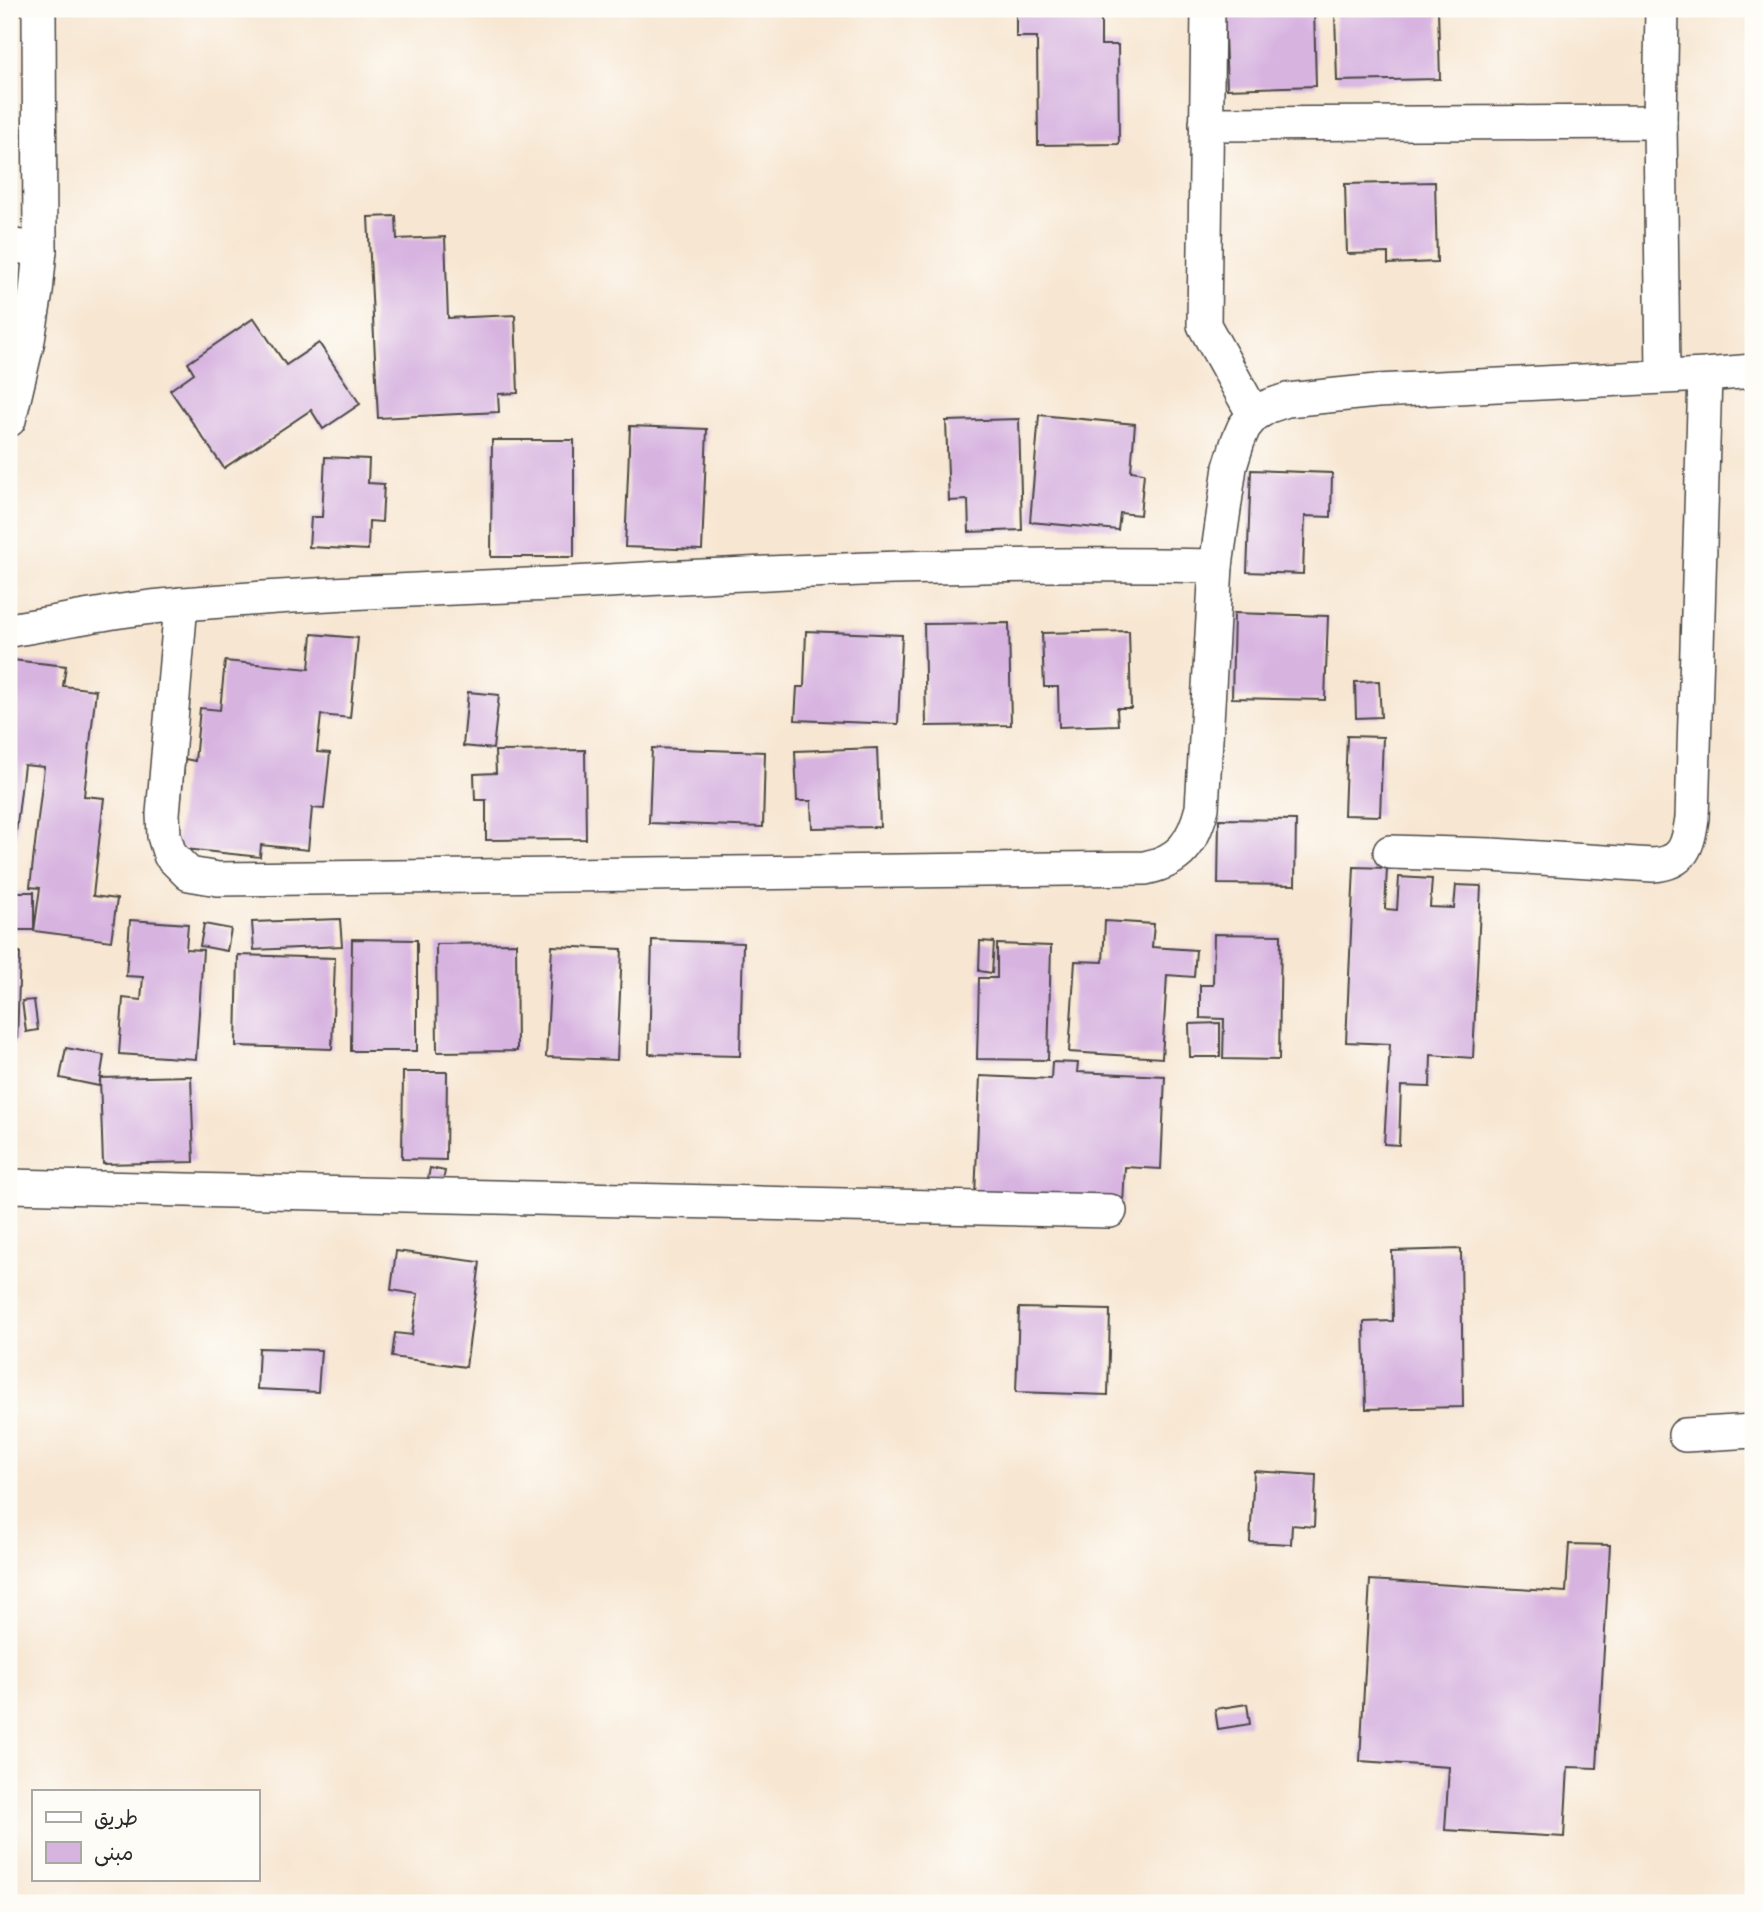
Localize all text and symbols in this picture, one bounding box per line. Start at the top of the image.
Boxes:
legend [32,1790,259,1881]
text: طريق [94,1806,138,1830]
text: مبنى [94,1841,133,1867]

